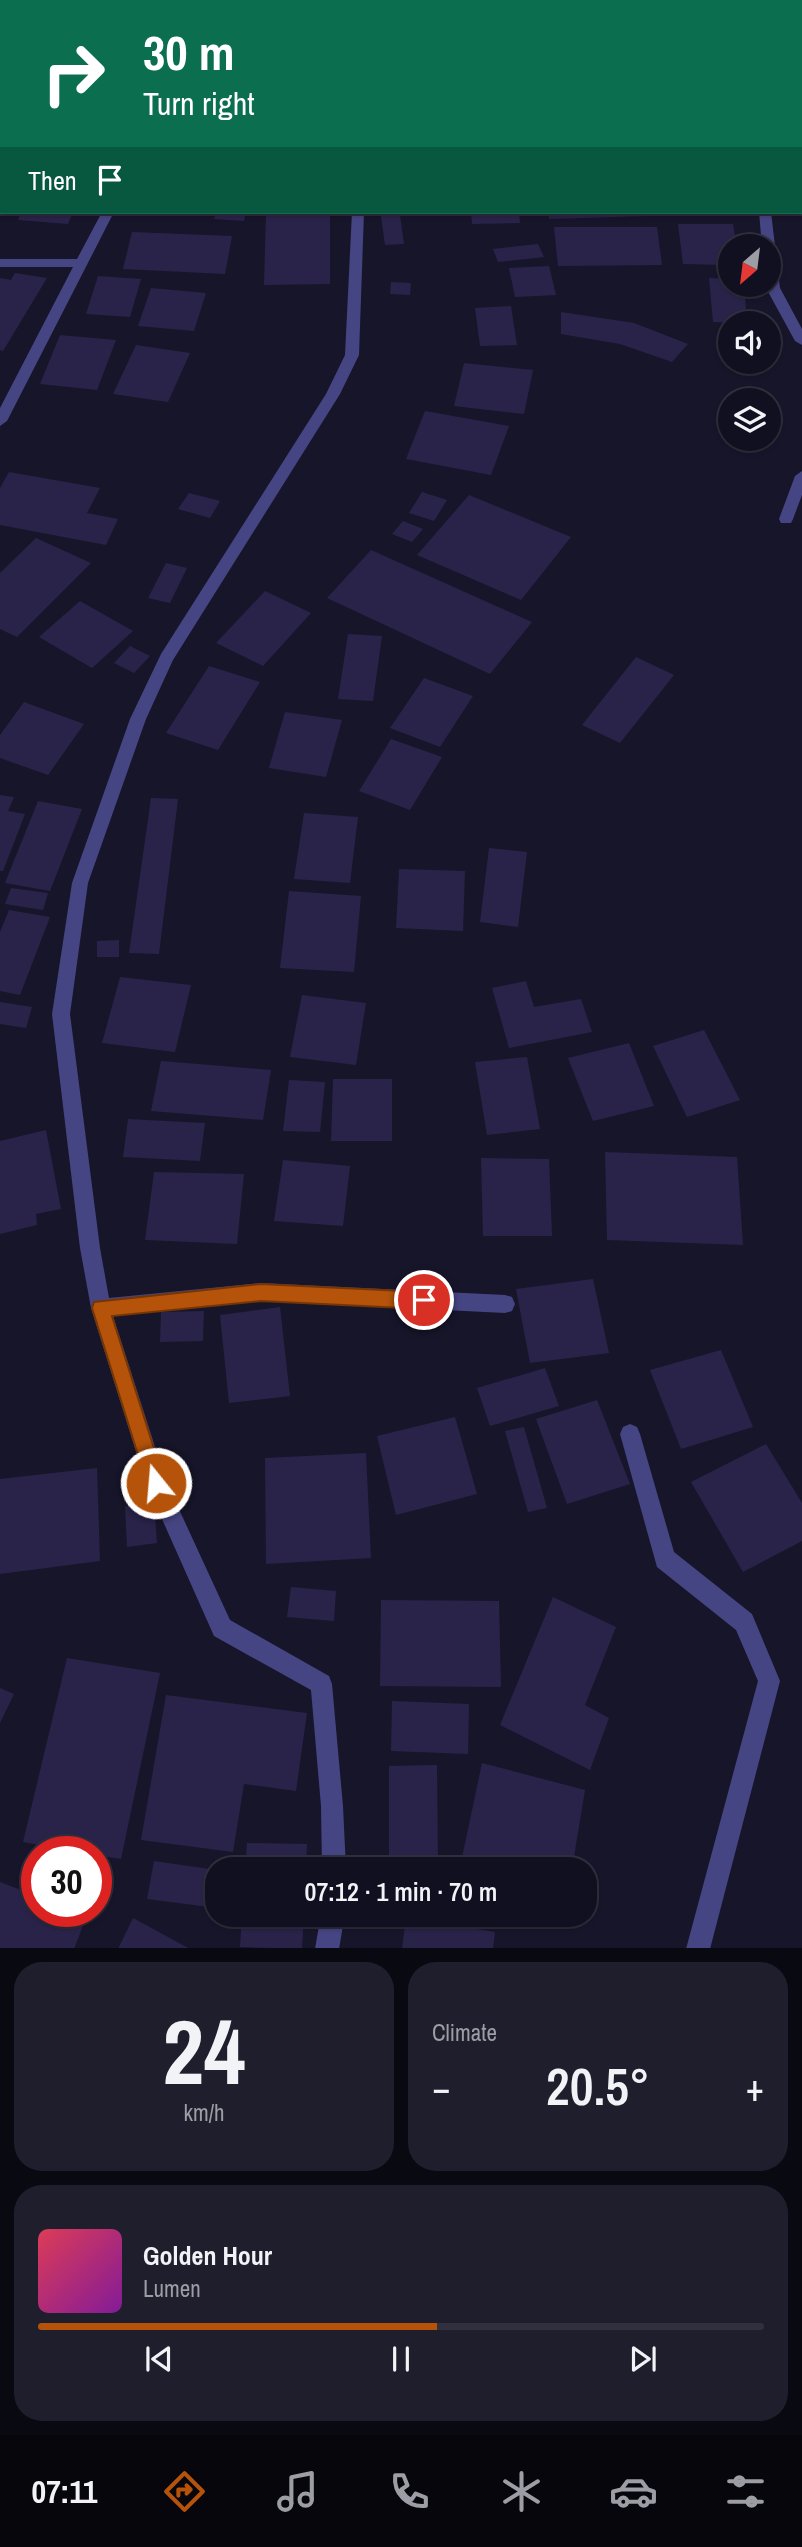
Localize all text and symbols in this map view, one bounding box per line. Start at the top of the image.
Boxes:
text: 30 m [143,19,235,85]
icon: right [28,28,119,119]
text: Turn right [143,82,255,125]
icon: arrive [91,161,129,199]
text: Then [28,163,77,198]
north arrow [718,234,780,298]
map controls [718,234,781,451]
button: sound [718,311,781,374]
button: layers [718,388,781,451]
pin [394,1270,454,1330]
icon: arrive [405,1281,443,1319]
position arrow [119,1446,193,1520]
speed limit sign: 30 [21,1836,112,1927]
text: 07:12 · 1 min · 70 m [305,1874,497,1909]
text: 24 [163,1990,246,2112]
text: Climate [432,2017,497,2048]
text: 20.5° [546,2051,650,2121]
text: − [432,2062,450,2113]
text: + [746,2062,764,2113]
text: km/h [184,2097,224,2128]
text: Golden Hour [143,2238,272,2273]
text: Lumen [143,2273,201,2304]
icon: previous [140,2340,178,2378]
icon: pause [382,2340,420,2378]
icon: next [624,2340,662,2378]
icon: directions [160,2467,209,2516]
icon: music [273,2467,322,2516]
icon: phone [385,2467,434,2516]
icon: climate [497,2467,546,2516]
icon: car [609,2467,658,2516]
icon: filters [721,2467,770,2516]
text: 07:11 [32,2470,97,2513]

